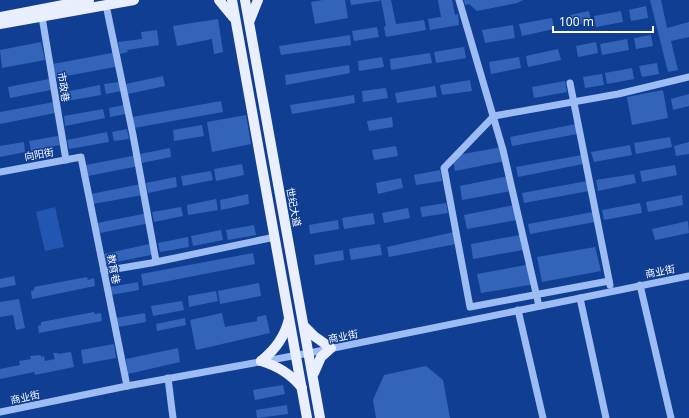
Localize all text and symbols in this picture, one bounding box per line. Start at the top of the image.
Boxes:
scale bar [553,8,653,34]
text: 100 m [559,13,594,30]
street label: 市政巷 [55,71,73,103]
street label: 向阳街 [23,145,55,163]
street label: 世纪大道 [283,186,305,228]
street label: 教育巷 [104,253,124,285]
street label: 商业街 [644,261,676,281]
street label: 商业街 [327,326,359,346]
street label: 商业街 [9,387,41,407]

